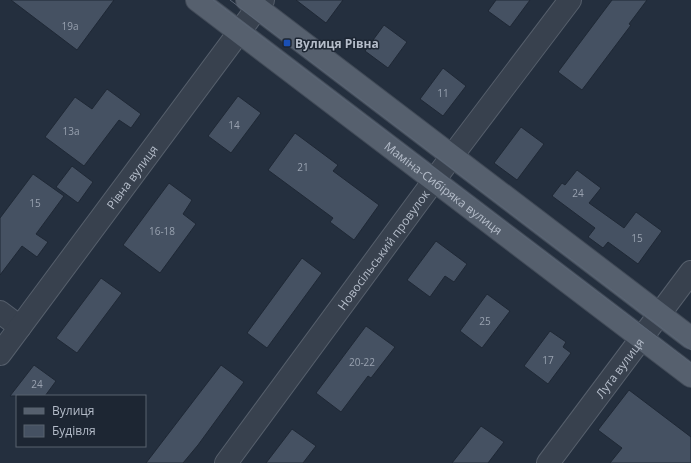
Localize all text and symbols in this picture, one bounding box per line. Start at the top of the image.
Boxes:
house number: 19а [62,19,79,33]
place label: Вулиця Рівна [295,35,379,52]
marker: Вулиця Рівна [282,38,292,48]
house number: 11 [437,86,449,100]
house number: 14 [228,118,240,132]
house number: 13а [63,124,80,138]
street label: Маміна-Сибіряка вулиця [381,137,506,238]
street label: Рівна вулиця [102,141,161,212]
house number: 21 [297,160,309,174]
street label: Новосільський провулок [333,185,434,313]
house number: 24 [572,186,584,200]
house number: 15 [29,196,41,210]
house number: 16-18 [149,224,175,238]
house number: 15 [631,231,643,245]
house number: 25 [479,314,491,328]
street label: Лута вулиця [591,334,648,401]
house number: 17 [542,353,554,367]
house number: 20-22 [349,355,375,369]
house number: 24 [31,377,43,391]
legend [16,395,146,447]
text: Вулиця [52,402,94,419]
text: Будівля [52,422,96,439]

